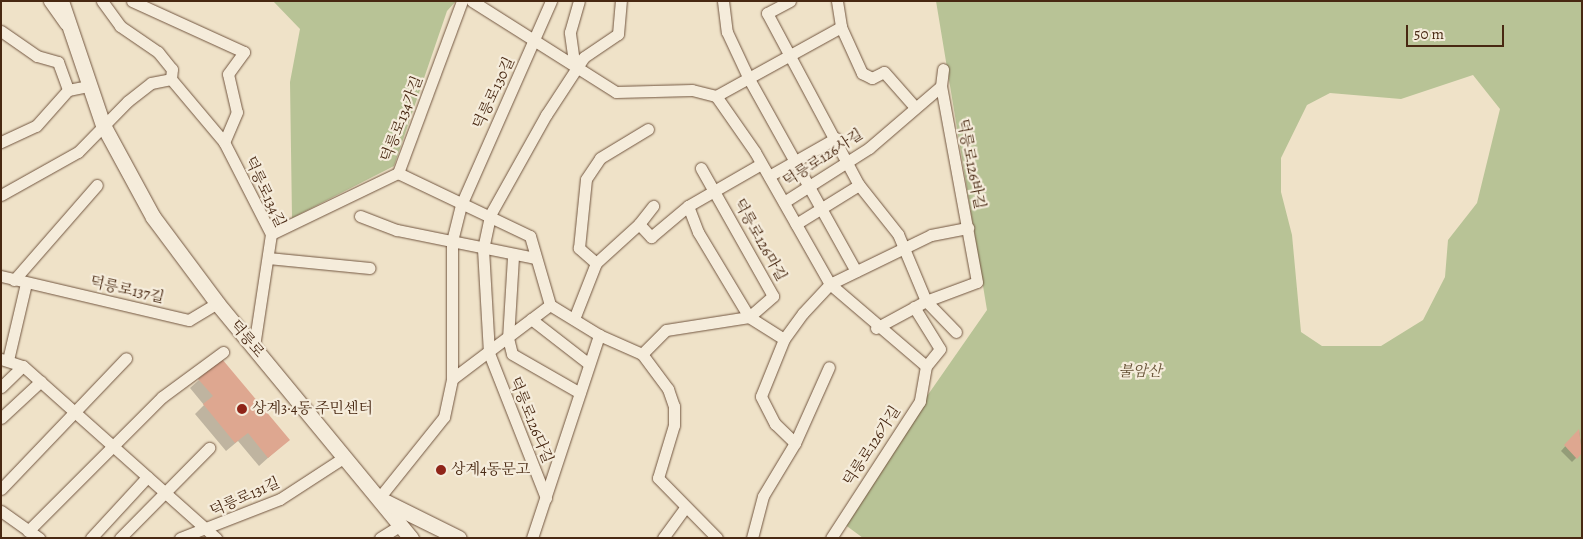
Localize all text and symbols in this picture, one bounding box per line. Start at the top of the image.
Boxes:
scale bar [1408,15,1506,47]
text: 50 m [1414,24,1444,44]
street label: 덕릉로130길 [470,54,518,132]
street label: 덕릉로134가길 [377,73,427,165]
street label: 덕릉로126바길 [953,117,989,211]
street label: 덕릉로126사길 [780,125,866,191]
street label: 덕릉로134길 [241,154,289,230]
street label: 덕릉로126마길 [730,196,790,284]
street label: 덕릉로137길 [88,273,166,307]
street label: 덕릉로 [226,317,268,361]
park label: 불암산 [1118,363,1162,381]
street label: 덕릉로126다길 [505,374,557,466]
place label: 상계3·4동 주민센터 [252,400,373,418]
marker: 상계3·4동 주민센터 [236,403,248,415]
street label: 덕릉로126가길 [839,403,905,489]
place label: 상계4동문고 [451,461,530,479]
marker: 상계4동문고 [435,464,447,476]
street label: 덕릉로131길 [207,474,283,520]

